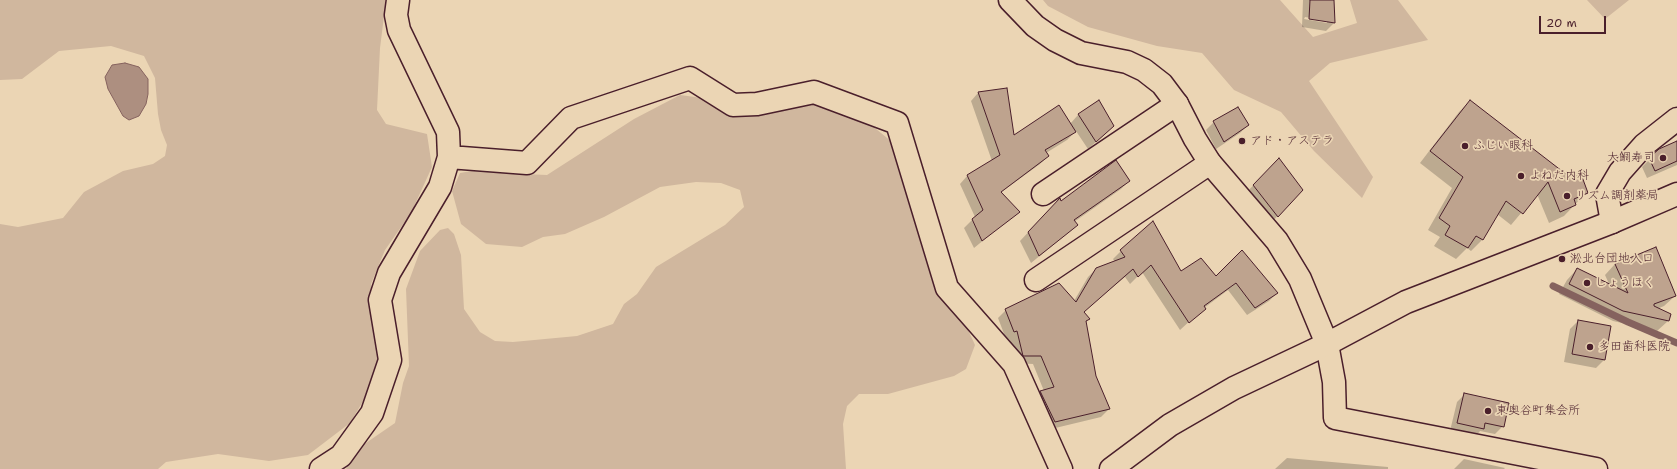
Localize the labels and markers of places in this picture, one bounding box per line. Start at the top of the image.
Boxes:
place label: アド・アステラ [1250,134,1334,148]
marker: アド・アステラ [1237,136,1247,146]
place label: ふじい眼科 [1473,139,1533,153]
marker: ふじい眼科 [1460,141,1470,151]
place label: 大鯛寿司 [1607,151,1655,165]
marker: 大鯛寿司 [1658,153,1668,163]
place label: よねだ内科 [1529,169,1589,183]
marker: よねだ内科 [1516,171,1526,181]
place label: リズム調剤薬局 [1575,189,1659,203]
marker: リズム調剤薬局 [1562,191,1572,201]
place label: 淞北台団地入口 [1570,252,1654,266]
marker: 淞北台団地入口 [1557,254,1567,264]
place label: しょうほく [1595,276,1655,290]
marker: しょうほく [1582,278,1592,288]
place label: 多田歯科医院 [1598,340,1670,354]
marker: 多田歯科医院 [1585,342,1595,352]
place label: 東奥谷町集会所 [1496,404,1580,418]
marker: 東奥谷町集会所 [1483,406,1493,416]

